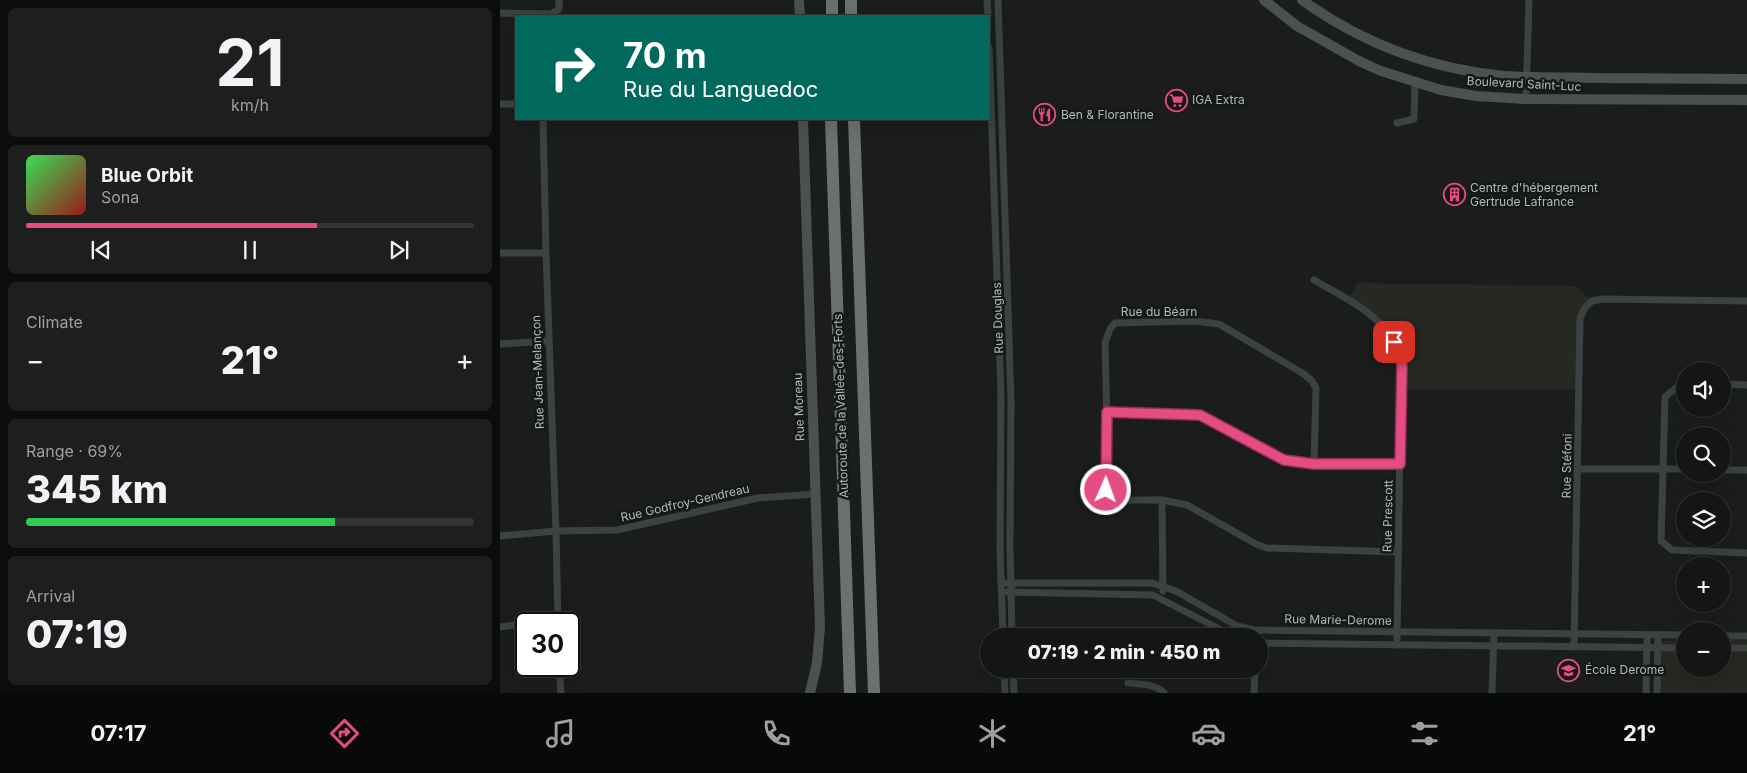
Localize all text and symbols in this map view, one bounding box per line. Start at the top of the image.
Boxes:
text: 21 [216,23,284,102]
text: 70 m [623,34,707,76]
icon: right [540,35,605,100]
street label: Boulevard Saint-Luc [1466,73,1582,94]
text: Rue du Languedoc [623,76,818,102]
supermarket icon: IGA Extra [1164,88,1188,112]
place label: IGA Extra [1192,92,1245,107]
text: km/h [231,95,269,115]
restaurant icon: Ben & Florantine [1033,103,1057,127]
place label: Ben & Florantine [1061,107,1154,122]
text: Blue Orbit [101,164,193,187]
place label: Centre d'hébergement Gertrude Lafrance [1470,180,1598,209]
building icon: Centre d'hébergement Gertrude Lafrance [1442,183,1466,207]
text: Sona [101,187,139,207]
icon: previous [87,236,115,264]
icon: pause [236,236,264,264]
icon: next [385,236,413,264]
street label: Rue Douglas [989,282,1006,354]
street label: Rue du Béarn [1121,304,1197,319]
text: Climate [26,312,83,332]
street label: Autoroute de la Vallée-des-Forts [830,314,851,498]
street label: Rue Jean-Melançon [528,315,547,429]
pin [1373,321,1415,363]
icon: arrive [1380,328,1408,356]
text: 21° [221,337,279,383]
text: − [26,343,45,377]
text: + [455,343,474,377]
map controls [1676,362,1731,677]
button: sound [1676,362,1731,417]
street label: Rue Moreau [790,373,807,442]
button: search [1676,427,1731,482]
street label: Rue Stéfoni [1558,433,1575,499]
text: Range · 69% [26,441,123,461]
position arrow [1079,463,1131,515]
text: 345 km [26,466,168,512]
street label: Rue Godfroy-Gendreau [619,480,751,525]
street label: Rue Prescott [1379,480,1396,552]
button: layers [1676,492,1731,547]
button: + [1676,557,1731,612]
text: Arrival [26,586,75,606]
text: 07:19 [26,611,128,657]
street label: Rue Marie-Derome [1284,611,1392,628]
speed limit sign: 30 [515,612,580,677]
button: − [1676,622,1731,677]
text: 07:19 · 2 min · 450 m [1028,641,1220,664]
school or university icon: École Derome [1557,658,1581,682]
place label: École Derome [1585,662,1664,677]
icon: directions [327,716,362,751]
icon: music [543,716,578,751]
icon: phone [759,716,794,751]
icon: climate [975,716,1010,751]
icon: car [1191,716,1226,751]
icon: filters [1407,716,1442,751]
text: 07:17 [90,720,147,746]
text: 21° [1623,720,1656,746]

